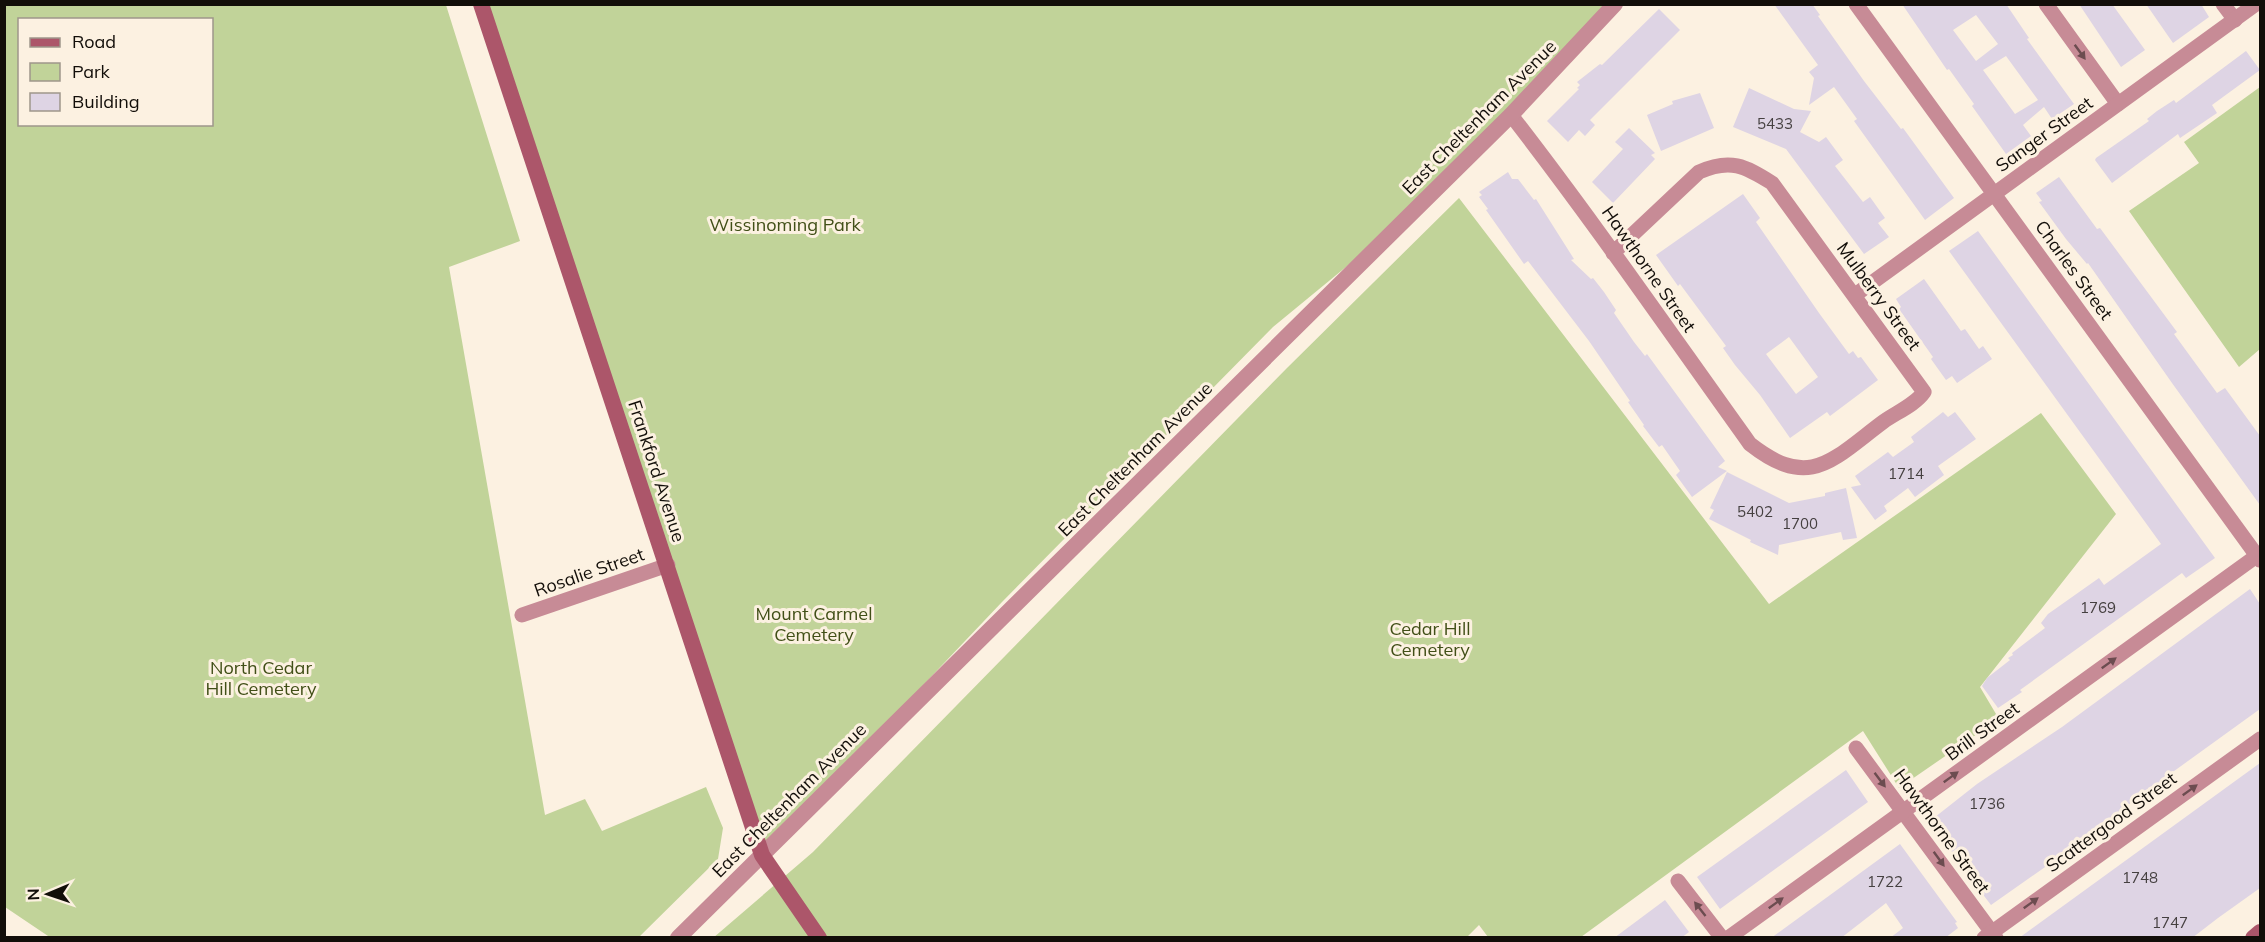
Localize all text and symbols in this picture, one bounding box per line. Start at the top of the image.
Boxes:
legend [18,18,213,126]
text: Road [72,30,116,53]
street label: East Cheltenham Avenue [1397,35,1561,199]
one-way arrow [2074,43,2086,59]
text: Park [72,60,111,83]
text: Building [72,90,140,113]
street label: Sanger Street [1991,91,2097,177]
house number: 5433 [1757,114,1793,133]
street label: Hawthorne Street [1597,201,1701,337]
park label: Wissinoming Park [709,213,861,236]
street label: Charles Street [2030,216,2118,324]
street label: Mulberry Street [1832,237,1926,355]
street label: East Cheltenham Avenue [1053,377,1217,541]
street label: Frankford Avenue [623,397,691,545]
house number: 1714 [1888,464,1924,483]
house number: 5402 [1737,502,1773,521]
house number: 1700 [1782,514,1818,533]
street label: Rosalie Street [531,542,647,602]
house number: 1769 [2080,598,2116,617]
park label: Mount Carmel Cemetery [756,602,872,646]
park label: Cedar Hill Cemetery [1390,617,1470,661]
park label: North Cedar Hill Cemetery [205,656,317,700]
one-way arrow [2101,657,2117,669]
street label: Brill Street [1940,696,2024,766]
street label: East Cheltenham Avenue [707,718,871,882]
street label: Hawthorne Street [1889,764,1995,898]
street label: Scattergood Street [2041,767,2181,877]
one-way arrow [1874,771,1886,787]
one-way arrow [1943,771,1959,783]
one-way arrow [2181,784,2197,796]
house number: 1736 [1969,794,2005,813]
one-way arrow [1932,851,1944,866]
north arrow [18,864,78,924]
house number: 1748 [2122,868,2158,887]
house number: 1722 [1867,872,1903,891]
text: N [23,888,43,901]
one-way arrow [2023,897,2039,909]
one-way arrow [1768,898,1783,910]
one-way arrow [1694,902,1706,917]
house number: 1747 [2152,913,2188,932]

